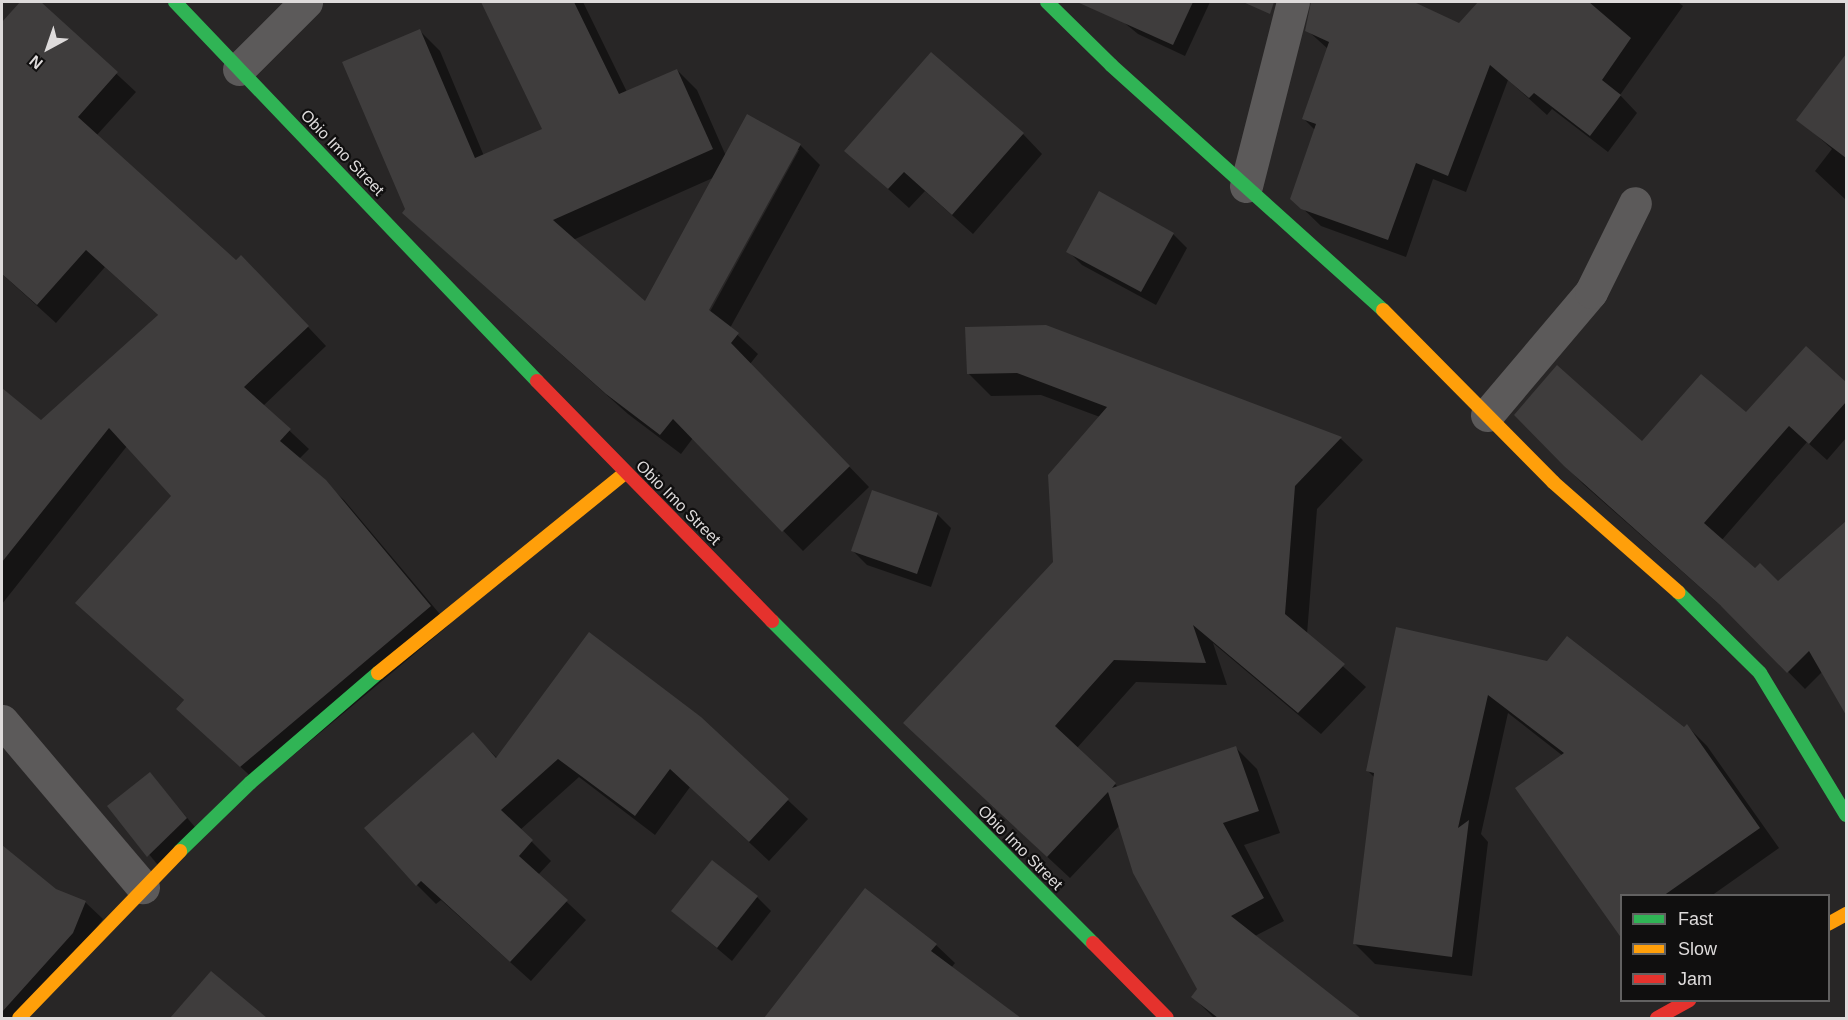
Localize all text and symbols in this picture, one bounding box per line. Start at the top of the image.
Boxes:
north arrow [18,18,78,78]
text: N [26,52,46,72]
street label: Obio Imo Street [296,106,388,200]
street label: Obio Imo Street [632,457,724,549]
street label: Obio Imo Street [974,802,1066,894]
legend [1620,894,1830,1002]
text: Fast [1678,909,1713,929]
text: Slow [1678,939,1717,959]
text: Jam [1678,969,1712,989]

